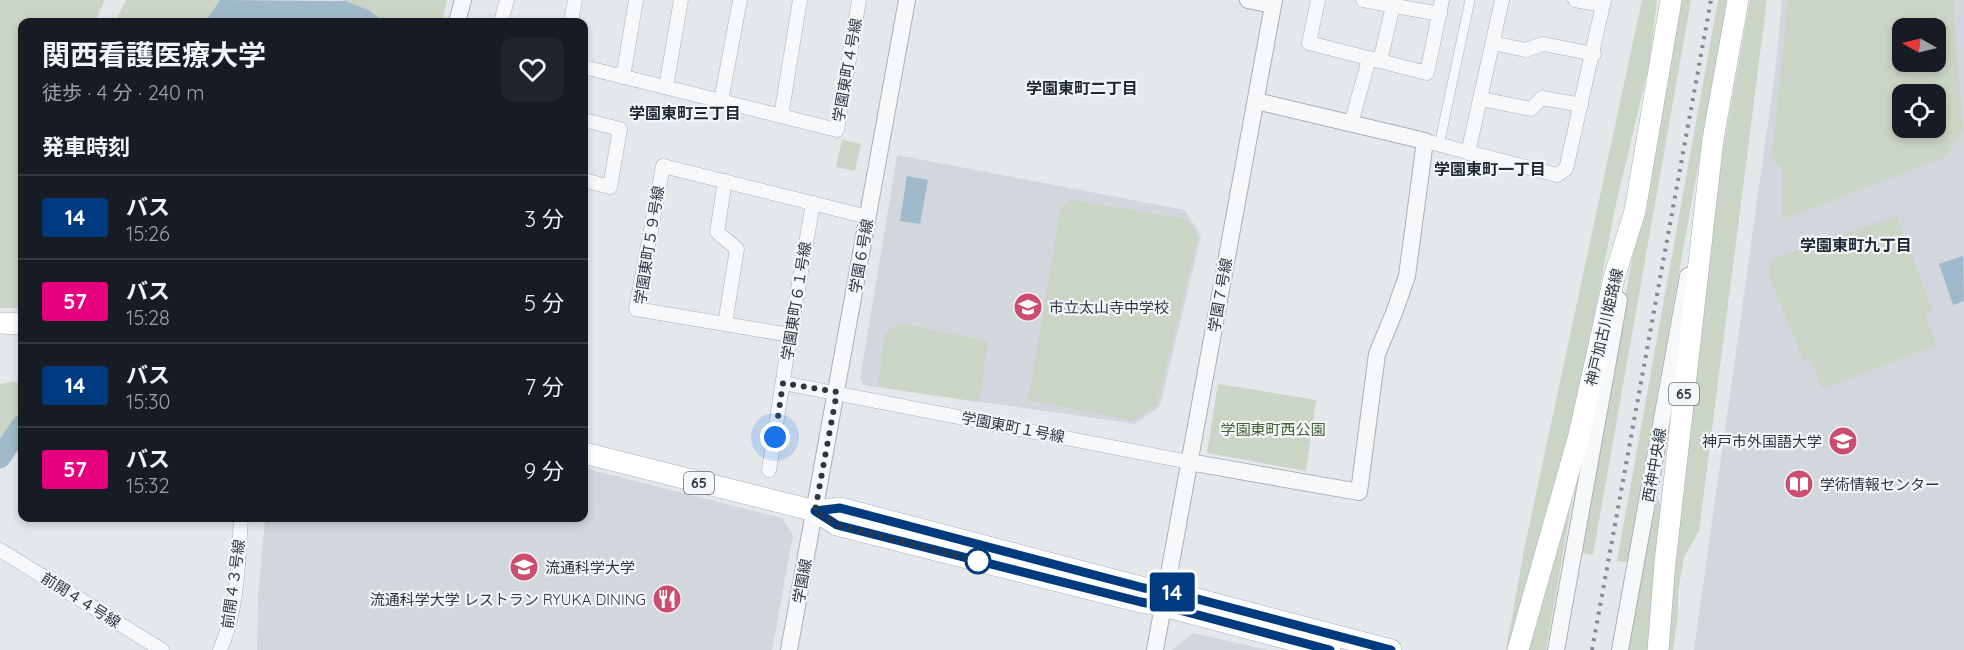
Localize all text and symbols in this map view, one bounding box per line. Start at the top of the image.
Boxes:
street label: 学園東町４号線 [829,17,865,123]
north arrow [1892,18,1946,72]
map controls [1892,18,1946,138]
text: 関西看護医療大学 [42,37,266,72]
button: heart [501,38,564,101]
district label: 学園東町二丁目 [1026,78,1138,98]
text: 徒歩 · 4 分 · 240 m [42,80,205,105]
button: locate [1892,84,1946,138]
district label: 学園東町三丁目 [629,103,741,123]
text: 発車時刻 [42,133,130,161]
district label: 学園東町一丁目 [1434,159,1546,179]
street label: 学園東町５９号線 [630,184,668,306]
text: バス [126,193,170,221]
text: 14 [65,204,85,230]
text: 3 分 [524,205,564,233]
street label: 学園６号線 [845,217,877,295]
text: 15:26 [126,221,170,246]
district label: 学園東町九丁目 [1800,235,1912,255]
street label: 学園東町６１号線 [777,240,815,362]
street label: 学園７号線 [1204,256,1236,334]
street label: 神戸加古川姫路線 [1581,266,1627,388]
text: バス [126,277,170,305]
text: 57 [63,288,87,314]
text: 5 分 [524,289,564,317]
school or university icon: 市立太山寺中学校 [1012,291,1044,323]
place label: 市立太山寺中学校 [1049,298,1169,317]
text: 15:28 [126,305,170,330]
text: バス [126,361,170,389]
text: 14 [65,372,85,398]
text: 7 分 [525,373,564,401]
road number: 65 [1669,383,1699,405]
text: 15:30 [126,389,170,414]
street label: 学園東町１号線 [960,408,1066,446]
park label: 学園東町西公園 [1220,420,1326,439]
your location [760,422,790,452]
school or university icon: 神戸市外国語大学 [1827,425,1859,457]
street label: 西神中央線 [1638,426,1670,504]
place label: 神戸市外国語大学 [1702,432,1822,451]
text: バス [126,445,170,473]
text: 57 [63,456,87,482]
text: 9 分 [524,457,564,485]
library icon: 学術情報センター [1783,468,1815,500]
road number: 65 [684,472,714,494]
text: 15:32 [126,473,170,498]
place label: 学術情報センター [1820,475,1940,494]
street label: 前開４３号線 [217,538,249,630]
unlabelled marker [965,548,991,574]
school or university icon: 流通科学大学 [508,551,540,583]
street label: 学園線 [789,557,815,605]
place label: 流通科学大学 [545,558,635,577]
street label: 前開４４号線 [38,568,124,632]
line badge: 14 [1145,572,1199,612]
text: 14 [1162,579,1182,605]
restaurant icon: 流通科学大学 レストラン RYUKA DINING [651,583,683,615]
place label: 流通科学大学 レストラン RYUKA DINING [370,590,646,609]

